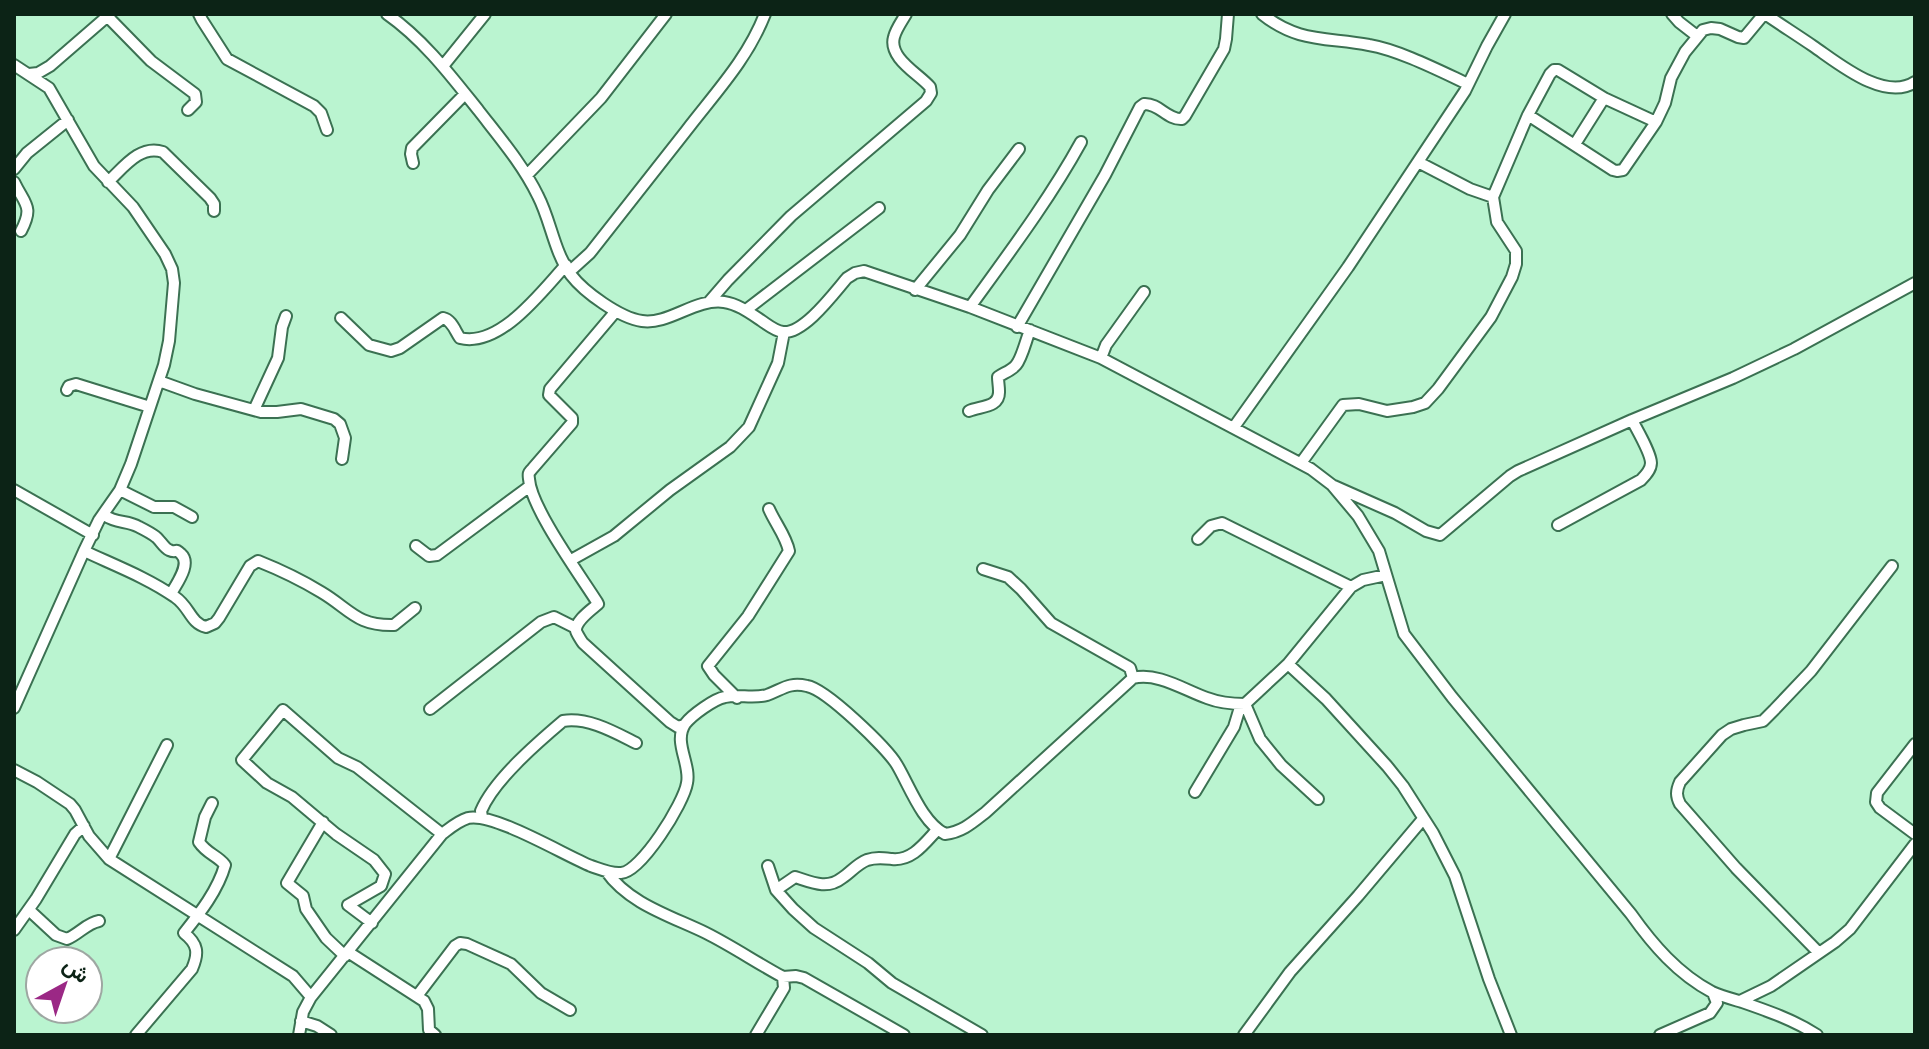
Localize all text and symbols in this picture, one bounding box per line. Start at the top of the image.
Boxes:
north arrow [24,945,104,1025]
text: ش [58,950,96,989]

